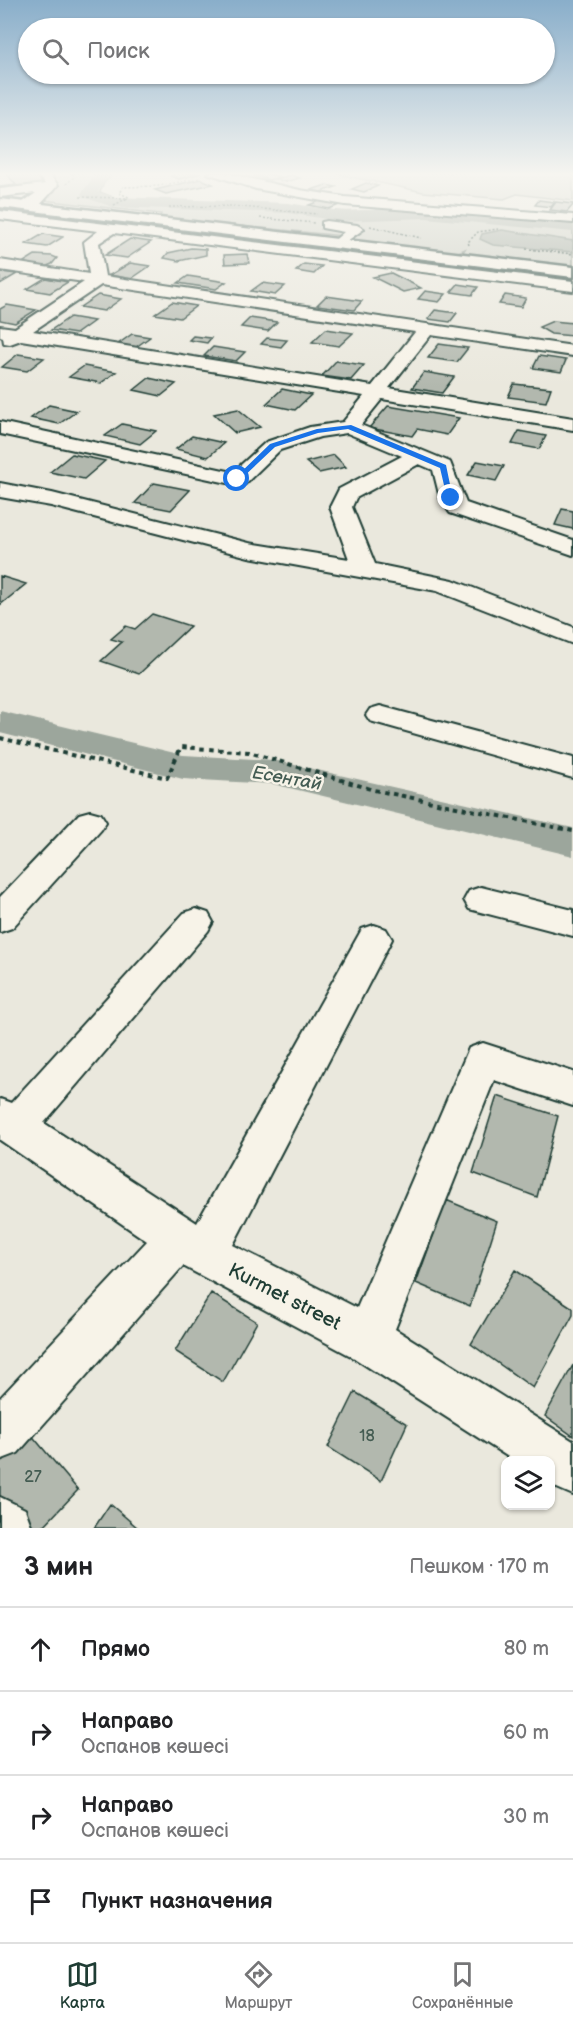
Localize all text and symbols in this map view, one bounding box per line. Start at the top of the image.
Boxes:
search box [18,18,555,84]
icon: search [39,35,72,68]
text: Поиск [87,38,150,65]
route start [223,465,249,491]
route end [437,484,463,510]
water label: Есентай [251,762,323,795]
street label: Kurmet street [224,1258,345,1336]
house number: 18 [359,1427,375,1446]
map controls [501,1456,555,1510]
button: layers [501,1456,555,1510]
house number: 27 [24,1468,42,1487]
text: 3 мин [24,1552,93,1583]
text: Пешком · 170 m [409,1555,549,1579]
icon: ahead [24,1633,57,1666]
text: Прямо [81,1636,150,1663]
text: 80 m [504,1637,549,1661]
text: Направо [81,1708,173,1735]
icon: right [24,1717,57,1750]
text: 60 m [503,1721,549,1745]
text: Оспанов көшесі [81,1735,229,1759]
text: Направо [81,1792,173,1819]
icon: right [24,1801,57,1834]
text: 30 m [503,1805,549,1829]
text: Оспанов көшесі [81,1819,229,1843]
icon: arrive [24,1885,57,1918]
text: Пункт назначения [81,1888,273,1915]
tab: Карта [60,1958,105,2013]
tab: Маршрут [224,1958,293,2013]
tab: Сохранённые [412,1958,513,2013]

